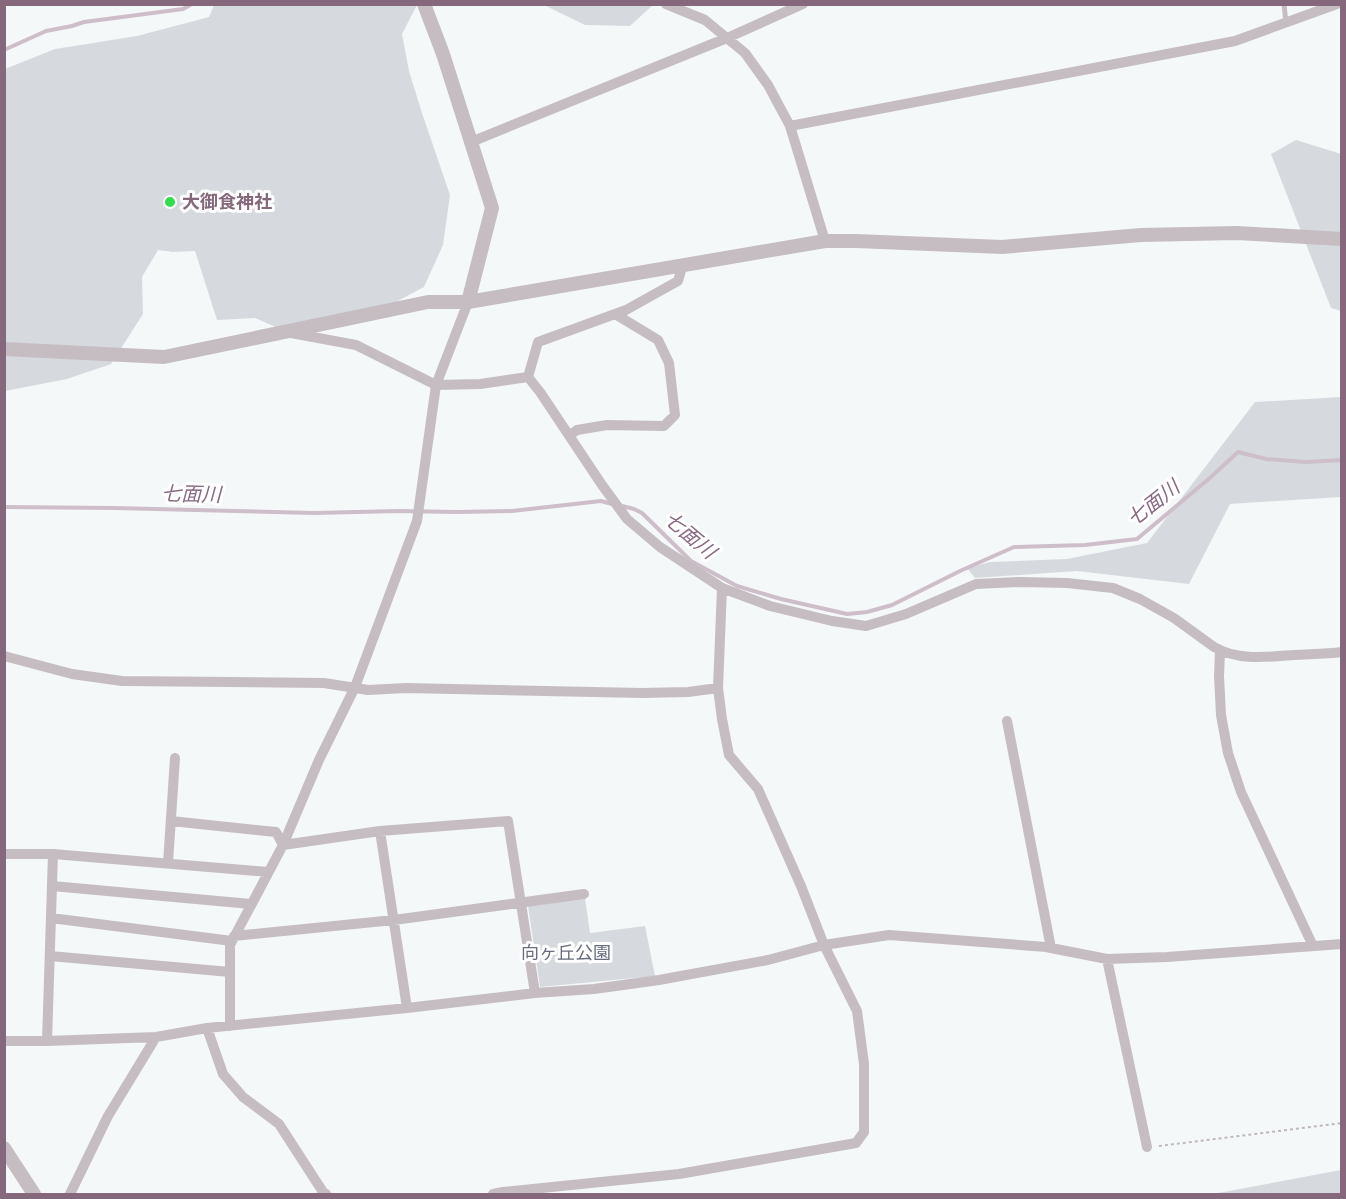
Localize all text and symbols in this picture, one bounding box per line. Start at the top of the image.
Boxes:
place label: 大御食神社 [182,191,272,213]
marker: 大御食神社 [163,195,177,209]
water label: 七面川 [1122,474,1186,531]
water label: 七面川 [161,481,223,507]
water label: 七面川 [659,507,722,565]
park label: 向ヶ丘公園 [521,942,611,964]

